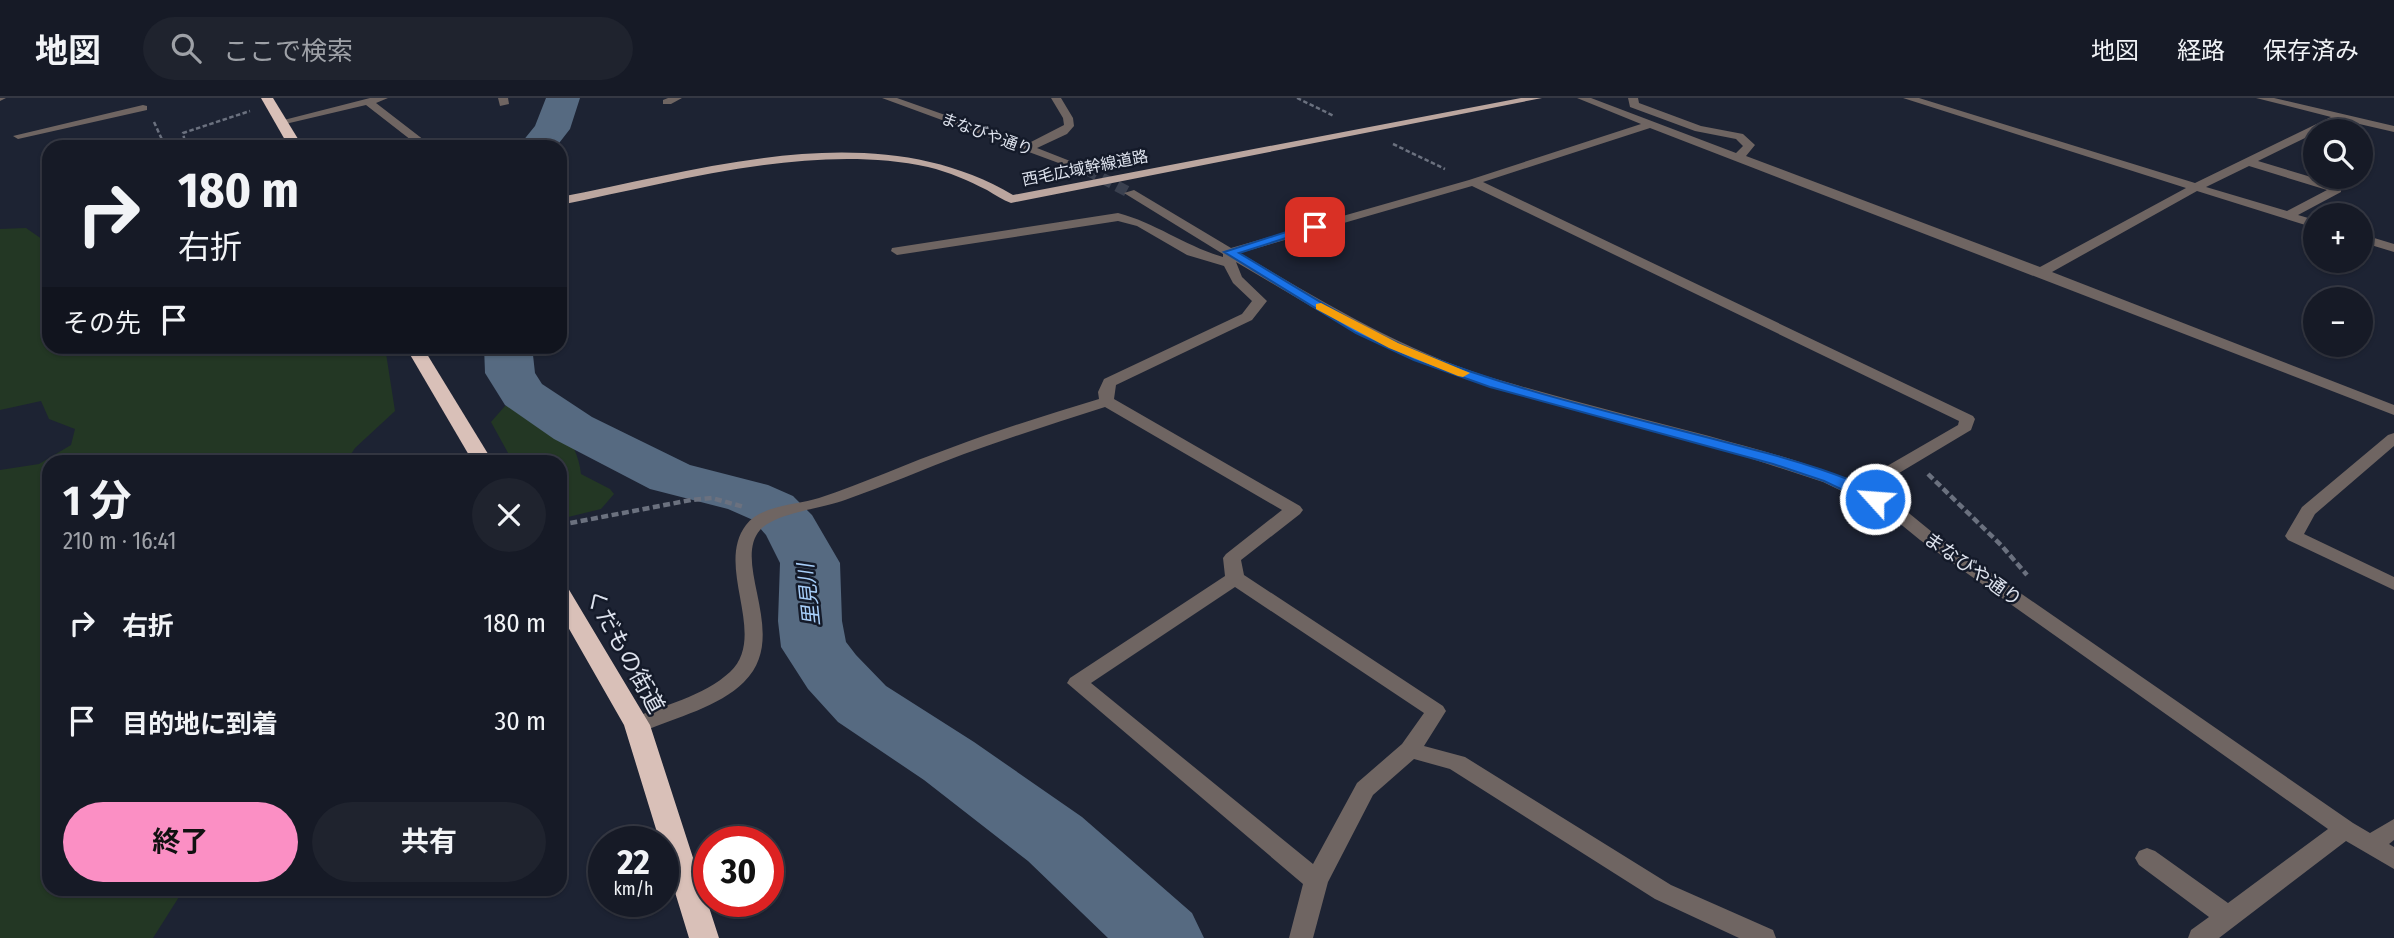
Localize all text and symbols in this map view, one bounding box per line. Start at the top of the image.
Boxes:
search box [143,17,633,80]
icon: search [167,29,205,67]
text: 地図 [35,31,101,71]
text: ここで検索 [223,36,353,67]
text: 地図 [2091,37,2139,65]
text: 経路 [2177,37,2225,65]
text: 保存済み [2263,37,2359,65]
street label: まなびや通り [939,109,1035,159]
map controls [2303,119,2373,357]
button: search [2303,119,2373,189]
street label: 西毛広域幹線道路 [1020,146,1150,190]
text: 180 m [178,161,299,220]
icon: right [63,168,154,259]
pin [1285,197,1345,257]
button: + [2303,203,2373,273]
icon: arrive [1296,208,1334,246]
text: 右折 [178,228,242,266]
button: − [2303,287,2373,357]
icon: arrive [155,301,193,339]
text: その先 [63,308,141,339]
position arrow [1838,462,1912,536]
text: 1 分 [63,476,132,526]
button: close [472,478,546,552]
text: 210 m · 16:41 [63,527,176,555]
street label: まなびや通り [1920,527,2026,611]
water label: 里見川 [793,560,825,628]
street label: くだもの街道 [579,584,671,718]
icon: right [63,604,101,642]
text: 180 m [483,608,546,639]
text: 右折 [122,611,174,642]
icon: arrive [63,702,101,740]
text: 30 m [495,706,546,737]
text: 目的地に到着 [122,709,278,740]
button: 終了 [63,802,298,882]
button: 共有 [312,802,546,882]
speed limit sign: 30 [693,826,784,917]
text: 22 [617,841,650,883]
text: km/h [613,878,654,900]

